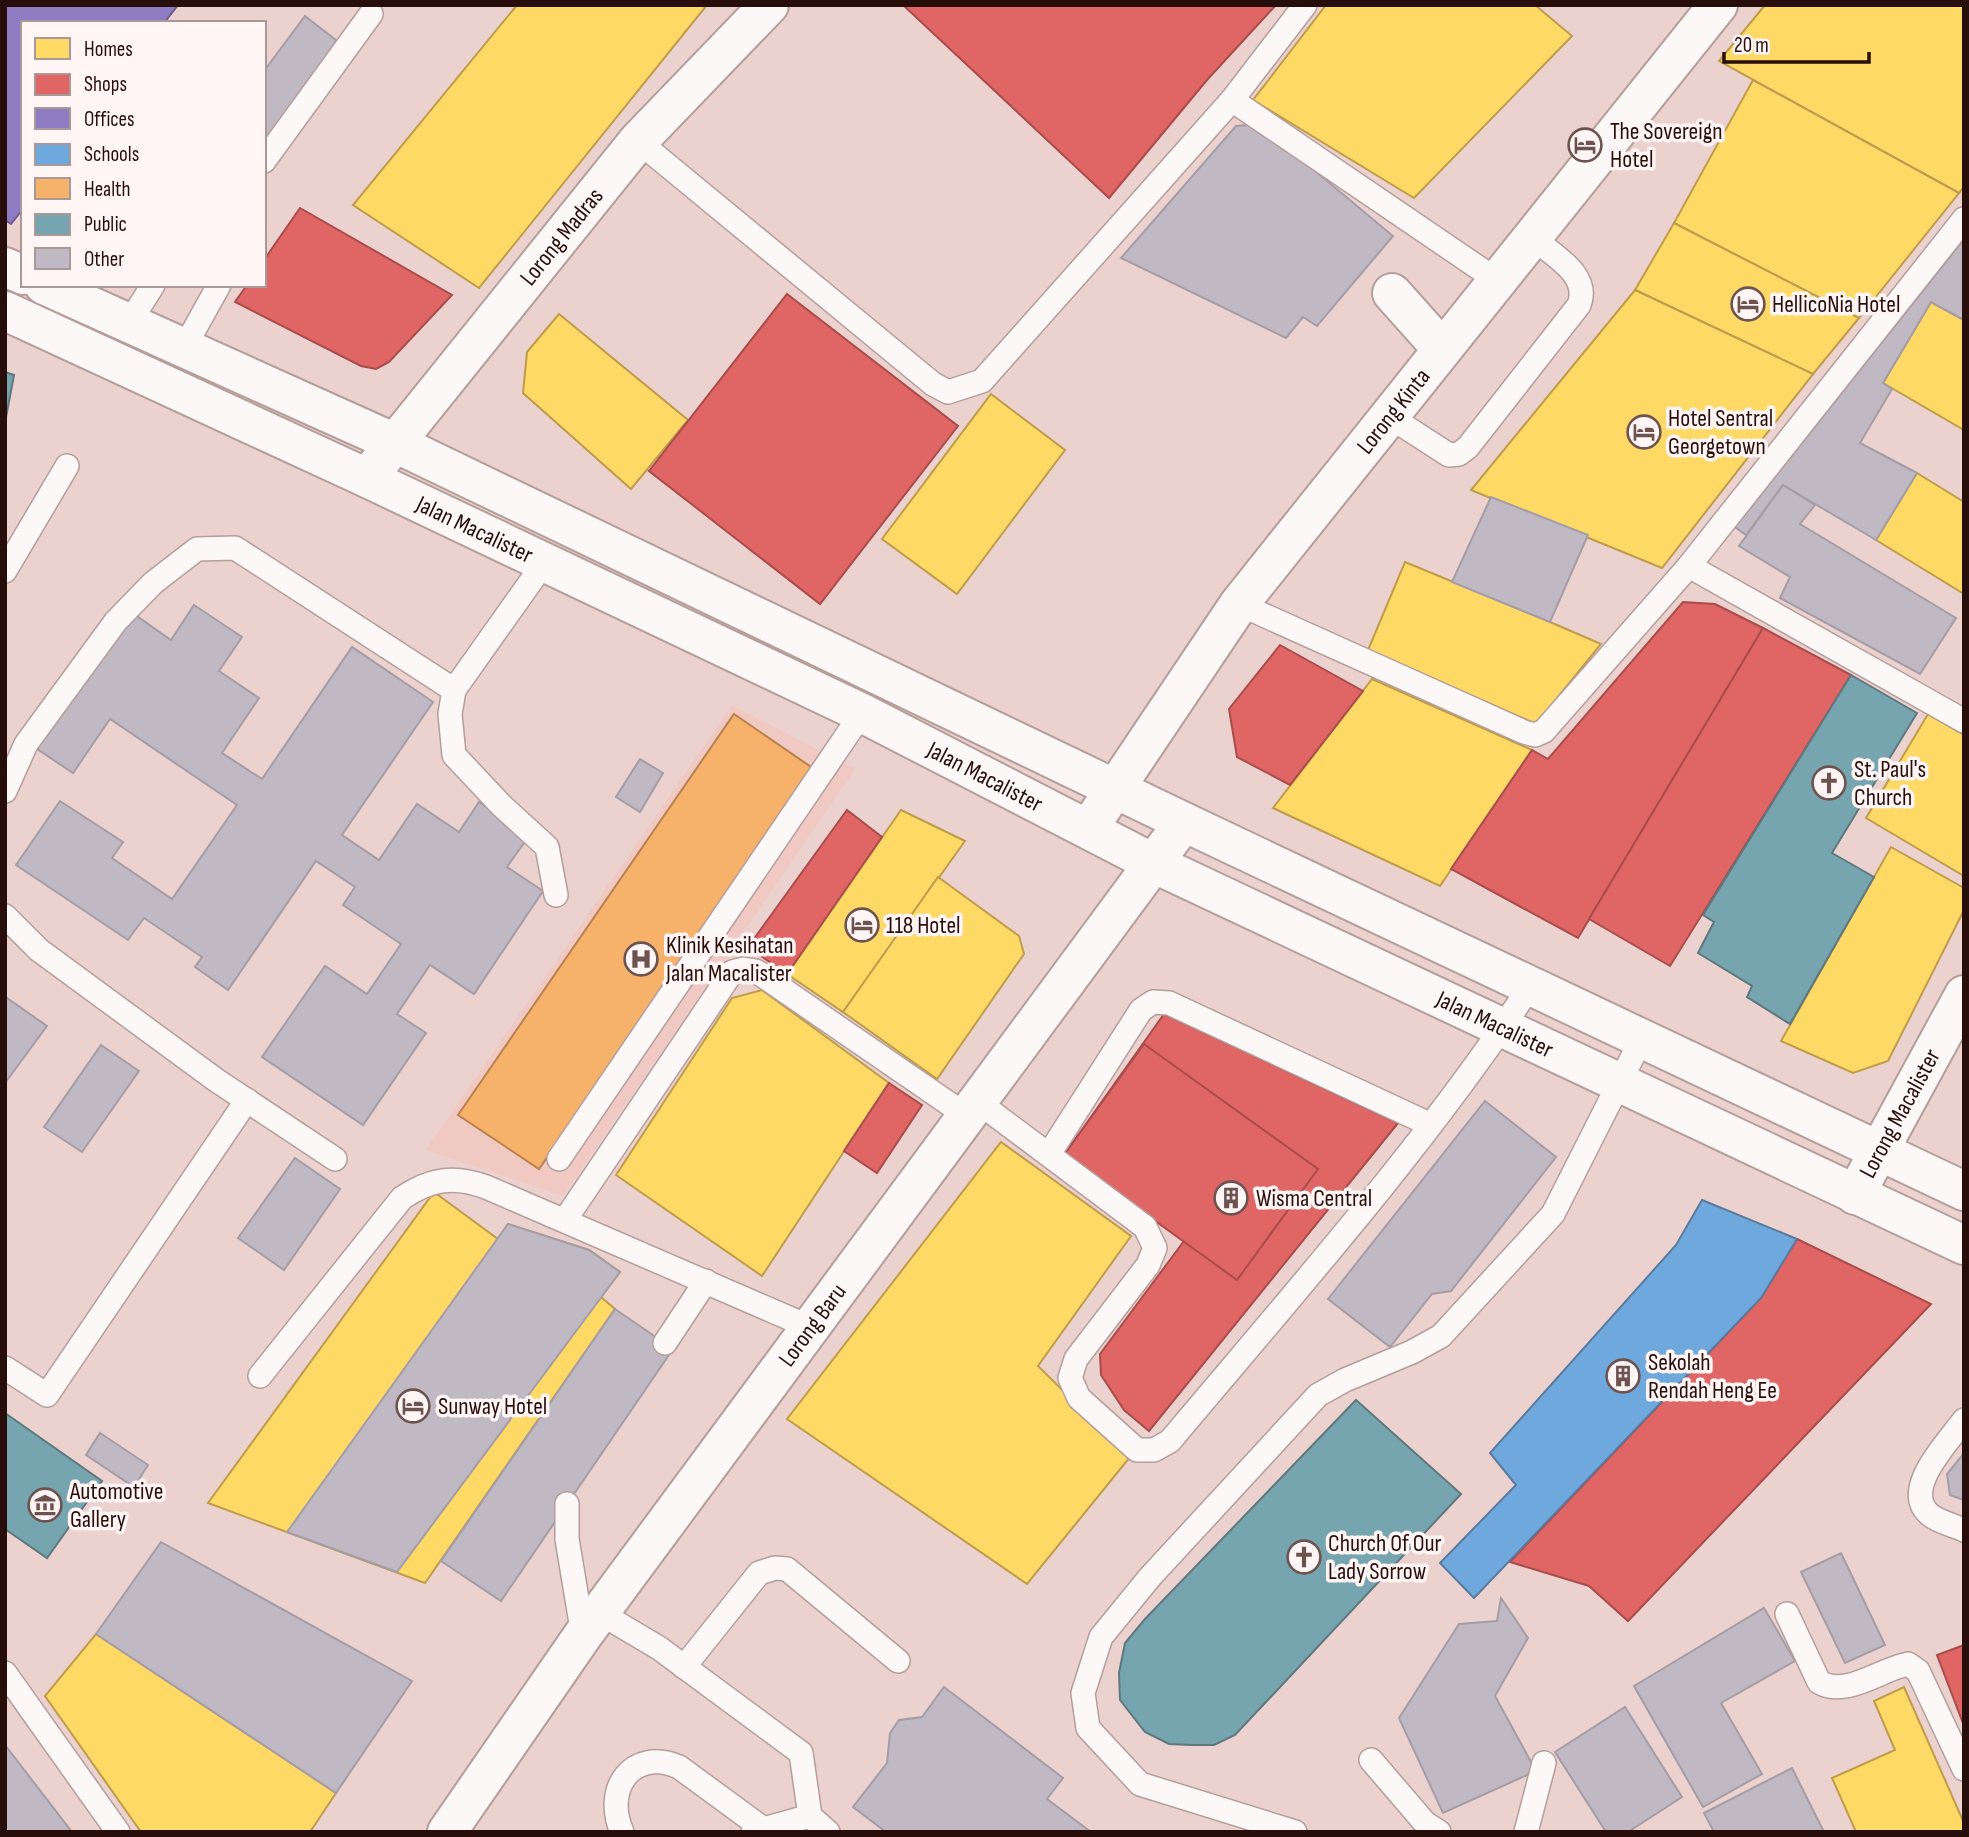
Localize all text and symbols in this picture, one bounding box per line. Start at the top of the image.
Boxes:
legend [21,21,266,287]
scale bar [1724,21,1869,65]
text: 20 m [1734,33,1769,58]
text: Homes [84,37,133,62]
text: Shops [84,72,127,97]
text: Offices [84,107,135,132]
place label: The Sovereign Hotel [1610,117,1723,174]
hotel icon: The Sovereign Hotel [1566,126,1604,164]
text: Schools [84,142,139,167]
text: Health [84,177,131,202]
street label: Lorong Madras [513,182,609,291]
text: Public [84,212,127,237]
text: Other [84,247,124,272]
hotel icon: HellicoNia Hotel [1729,285,1767,323]
place label: HellicoNia Hotel [1772,290,1900,319]
street label: Lorong Kinta [1350,363,1436,460]
place label: Hotel Sentral Georgetown [1668,404,1773,461]
hotel icon: Hotel Sentral Georgetown [1625,413,1663,451]
street label: Jalan Macalister [411,489,538,569]
street label: Jalan Macalister [922,734,1048,818]
place label: St. Paul's Church [1854,755,1926,812]
church icon: St. Paul's Church [1810,764,1848,802]
hotel icon: 118 Hotel [843,906,881,944]
place label: 118 Hotel [886,911,961,940]
place label: Klinik Kesihatan Jalan Macalister [665,931,793,988]
hospital icon: Klinik Kesihatan Jalan Macalister [622,940,660,978]
street label: Jalan Macalister [1431,984,1558,1064]
street label: Lorong Macalister [1853,1044,1946,1183]
building icon: Wisma Central [1212,1179,1250,1217]
place label: Wisma Central [1256,1184,1372,1213]
street label: Lorong Baru [772,1278,852,1372]
place label: Sekolah Rendah Heng Ee [1648,1348,1777,1405]
building icon: Sekolah Rendah Heng Ee [1604,1357,1642,1395]
hotel icon: Sunway Hotel [394,1387,432,1425]
place label: Sunway Hotel [438,1392,547,1421]
place label: Automotive Gallery [69,1477,163,1534]
museum icon: Automotive Gallery [26,1486,64,1524]
place label: Church Of Our Lady Sorrow [1328,1529,1442,1586]
church icon: Church Of Our Lady Sorrow [1285,1538,1323,1576]

